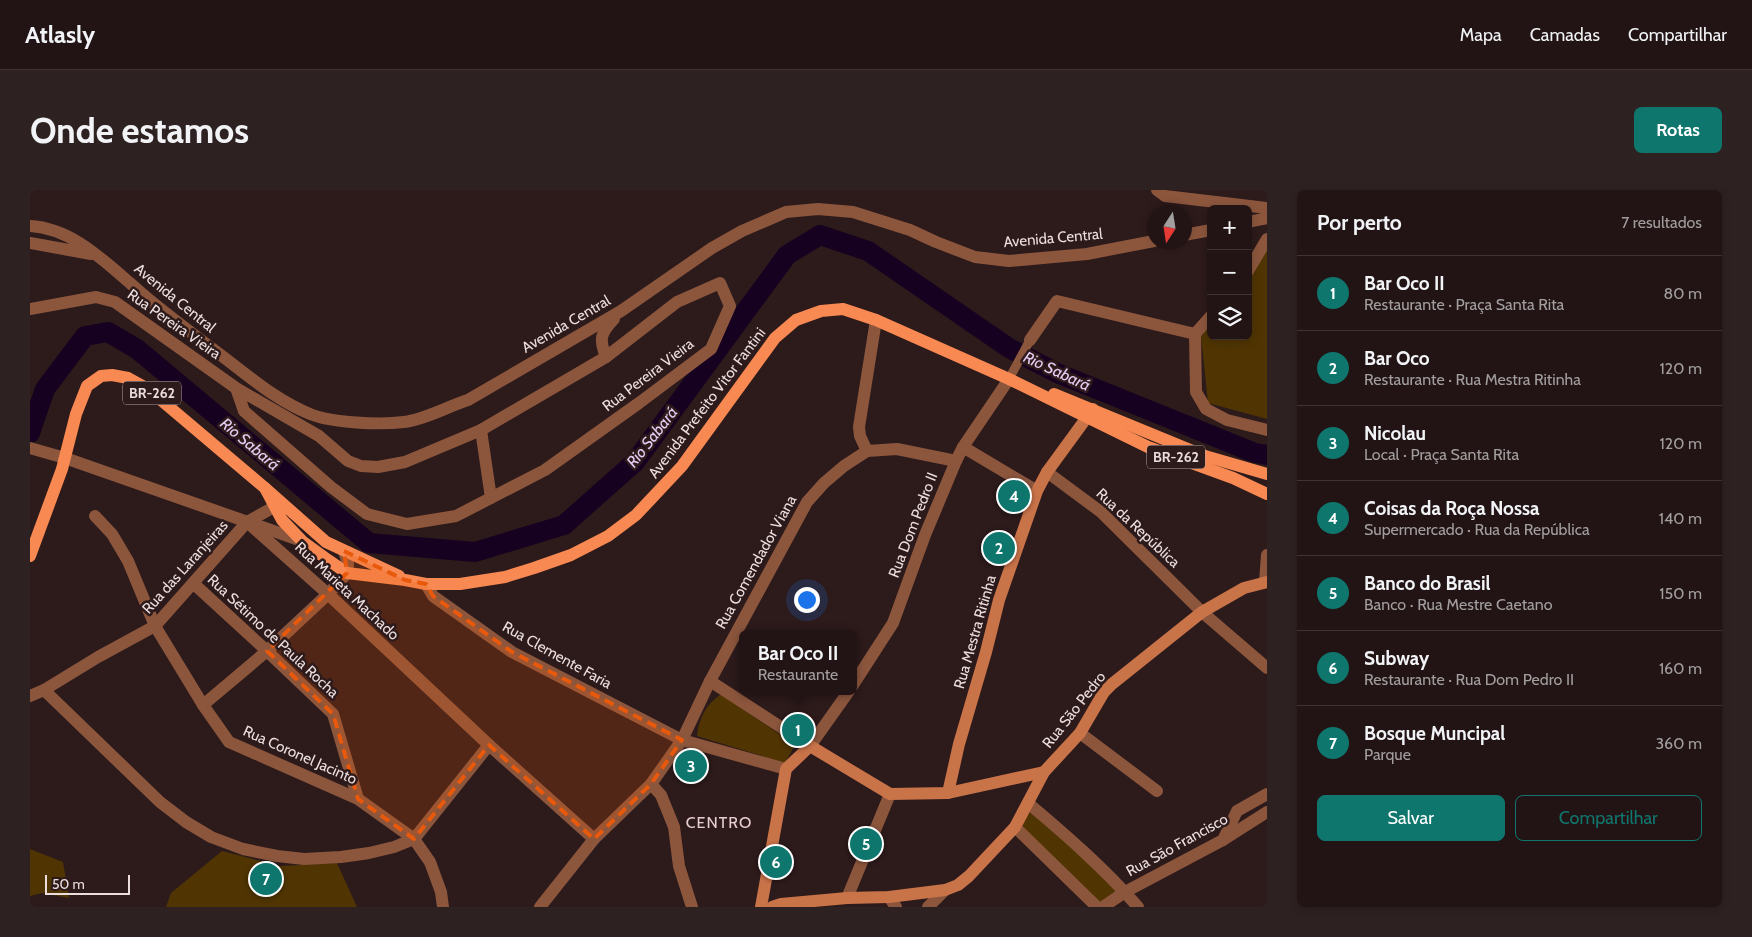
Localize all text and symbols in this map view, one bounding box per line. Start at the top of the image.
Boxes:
text: Atlasly [25,20,95,49]
text: Mapa [1460,24,1502,46]
text: Camadas [1530,24,1600,46]
text: Compartilhar [1628,24,1727,46]
button: Rotas [1634,107,1722,153]
text: Onde estamos [30,109,249,152]
north arrow [1147,205,1192,250]
map controls [1207,205,1252,340]
button: + [1207,205,1252,250]
text: Por perto [1317,210,1402,235]
text: 7 resultados [1621,213,1702,232]
street label: Avenida Central [1003,225,1104,251]
button: − [1207,250,1252,295]
street label: Avenida Central [131,260,220,337]
text: Bar Oco II [1364,272,1445,295]
text: 1 [1330,284,1336,303]
text: 80 m [1664,284,1702,303]
street label: Rua Pereira Vieira [124,285,225,363]
street label: Avenida Central [518,291,614,357]
button: layers [1207,295,1252,340]
text: Restaurante · Praça Santa Rita [1364,295,1564,314]
street label: Avenida Prefeito Vitor Fantini [645,324,769,482]
street label: Rua Pereira Vieira [599,334,698,415]
water label: Rio Sabará [1021,347,1093,395]
text: Bar Oco [1364,347,1430,370]
text: 2 [1329,359,1337,378]
text: 120 m [1660,359,1702,378]
text: Restaurante · Rua Mestra Ritinha [1364,370,1581,389]
road number: BR-262 [123,382,181,404]
water label: Rio Sabará [623,403,681,471]
water label: Rio Sabará [217,414,283,474]
text: Nicolau [1364,422,1426,445]
text: 3 [1329,434,1337,453]
text: 120 m [1660,434,1702,453]
text: Local · Praça Santa Rita [1364,445,1519,464]
road number: BR-262 [1147,446,1205,468]
street label: Rua Dom Pedro II [885,470,941,580]
pin: 4 [998,477,1030,515]
street label: Rua da República [1092,485,1184,572]
street label: Rua Comendador Viana [712,491,801,632]
text: Coisas da Roça Nossa [1364,497,1539,520]
text: 4 [1328,509,1338,528]
text: 140 m [1659,509,1702,528]
street label: Rua das Laranjeiras [138,517,232,617]
text: Supermercado · Rua da República [1364,520,1590,539]
pin: 2 [983,529,1015,567]
street label: Rua Marieta Machado [291,538,403,644]
street label: Rua Sétimo de Paula Rocha [204,570,343,702]
street label: Rua Mestra Ritinha [950,572,1000,691]
text: Banco do Brasil [1364,572,1490,595]
text: 5 [1329,584,1337,603]
text: 150 m [1659,584,1702,603]
your location [794,587,820,613]
text: Banco · Rua Mestre Caetano [1364,595,1552,614]
street label: Rua Clemente Faria [499,618,615,693]
popup [739,630,857,695]
text: Bar Oco II [758,642,838,665]
text: Subway [1364,647,1429,670]
text: 6 [1329,659,1338,678]
text: 160 m [1659,659,1702,678]
text: Restaurante [758,665,838,684]
street label: Rua São Pedro [1039,668,1109,752]
text: Restaurante · Rua Dom Pedro II [1364,670,1574,689]
pin: 1 [782,711,814,749]
street label: Rua Coronel Jacinto [240,722,360,788]
text: Bosque Muncipal [1364,722,1505,745]
text: 7 [1329,734,1337,753]
text: 360 m [1655,734,1702,753]
text: Parque [1364,745,1411,764]
pin: 3 [675,747,707,785]
button: Salvar [1317,795,1505,841]
button: Compartilhar [1515,795,1702,841]
street label: Rua São Francisco [1123,810,1231,880]
district label: CENTRO [686,813,752,832]
pin: 5 [850,825,882,863]
pin: 6 [760,843,792,881]
pin: 7 [250,860,282,898]
scale bar [45,872,130,895]
text: 50 m [52,875,85,893]

